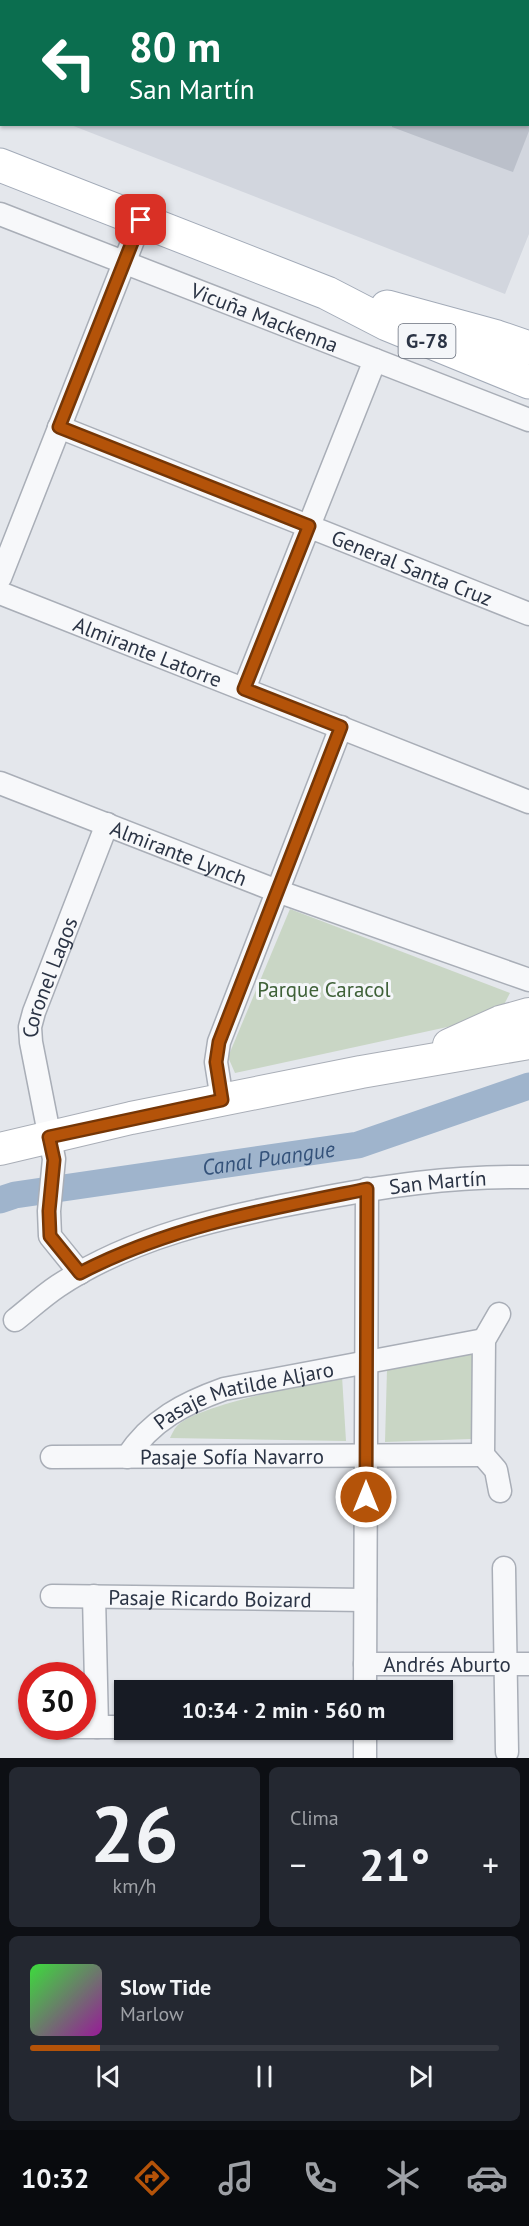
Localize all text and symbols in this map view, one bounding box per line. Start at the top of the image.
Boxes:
text: 80 m [129,19,221,74]
icon: left [30,24,108,102]
text: San Martín [129,72,255,106]
pin [115,194,166,245]
icon: arrive [124,203,157,236]
street label: Vicuña Mackenna [186,276,342,358]
road number: G-78 [398,324,456,358]
street label: General Santa Cruz [328,523,496,612]
street label: Almirante Latorre [70,610,226,693]
street label: Almirante Lynch [107,814,251,892]
street label: Coronel Lagos [16,913,83,1039]
park label: Parque Caracol [257,976,391,1003]
water label: Canal Puangue [200,1134,337,1182]
street label: San Martín [387,1164,487,1200]
street label: Pasaje Matilde Aljaro [148,1355,336,1435]
street label: Pasaje Sofía Navarro [140,1442,324,1470]
position arrow [334,1465,398,1529]
street label: Pasaje Ricardo Boizard [108,1583,312,1613]
street label: Andrés Aburto [383,1651,511,1678]
speed limit sign: 30 [18,1662,96,1740]
text: 10:34 · 2 min · 560 m [182,1696,385,1724]
text: 26 [90,1783,179,1884]
text: Clima [290,1805,339,1831]
text: 21° [359,1835,430,1893]
text: − [290,1843,307,1886]
text: + [482,1843,499,1886]
text: km/h [113,1873,156,1899]
text: Slow Tide [120,1973,211,2001]
text: Marlow [120,2001,184,2027]
icon: previous [92,2060,125,2093]
icon: pause [248,2060,281,2093]
icon: next [404,2060,437,2093]
icon: directions [131,2157,173,2199]
icon: music [215,2157,257,2199]
icon: phone [299,2157,341,2199]
icon: climate [382,2157,424,2199]
icon: car [466,2157,508,2199]
text: 10:32 [21,2161,89,2195]

